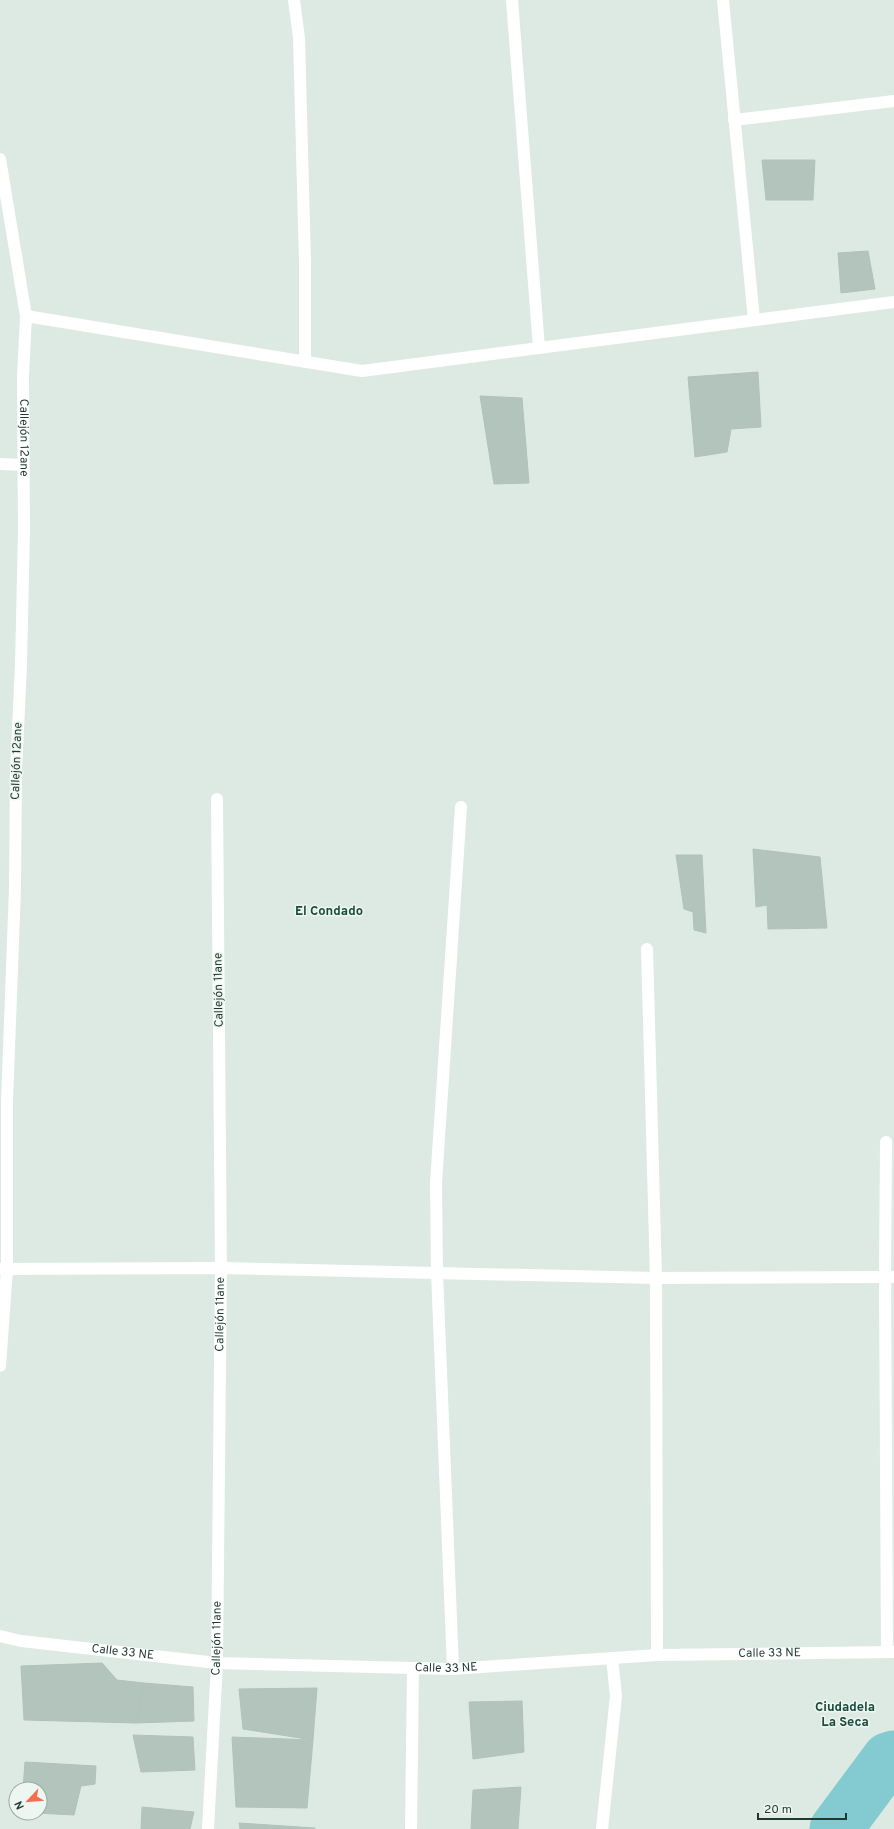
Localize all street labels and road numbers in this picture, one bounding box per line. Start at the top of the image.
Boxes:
street label: Callejón 12ane [15,399,32,477]
street label: Callejón 12ane [8,722,26,800]
street label: Callejón 11ane [210,953,228,1027]
street label: Callejón 11ane [212,1277,229,1352]
street label: Callejón 11ane [208,1601,226,1676]
street label: Calle 33 NE [91,1641,155,1664]
street label: Calle 33 NE [738,1645,801,1662]
street label: Calle 33 NE [415,1659,478,1677]

